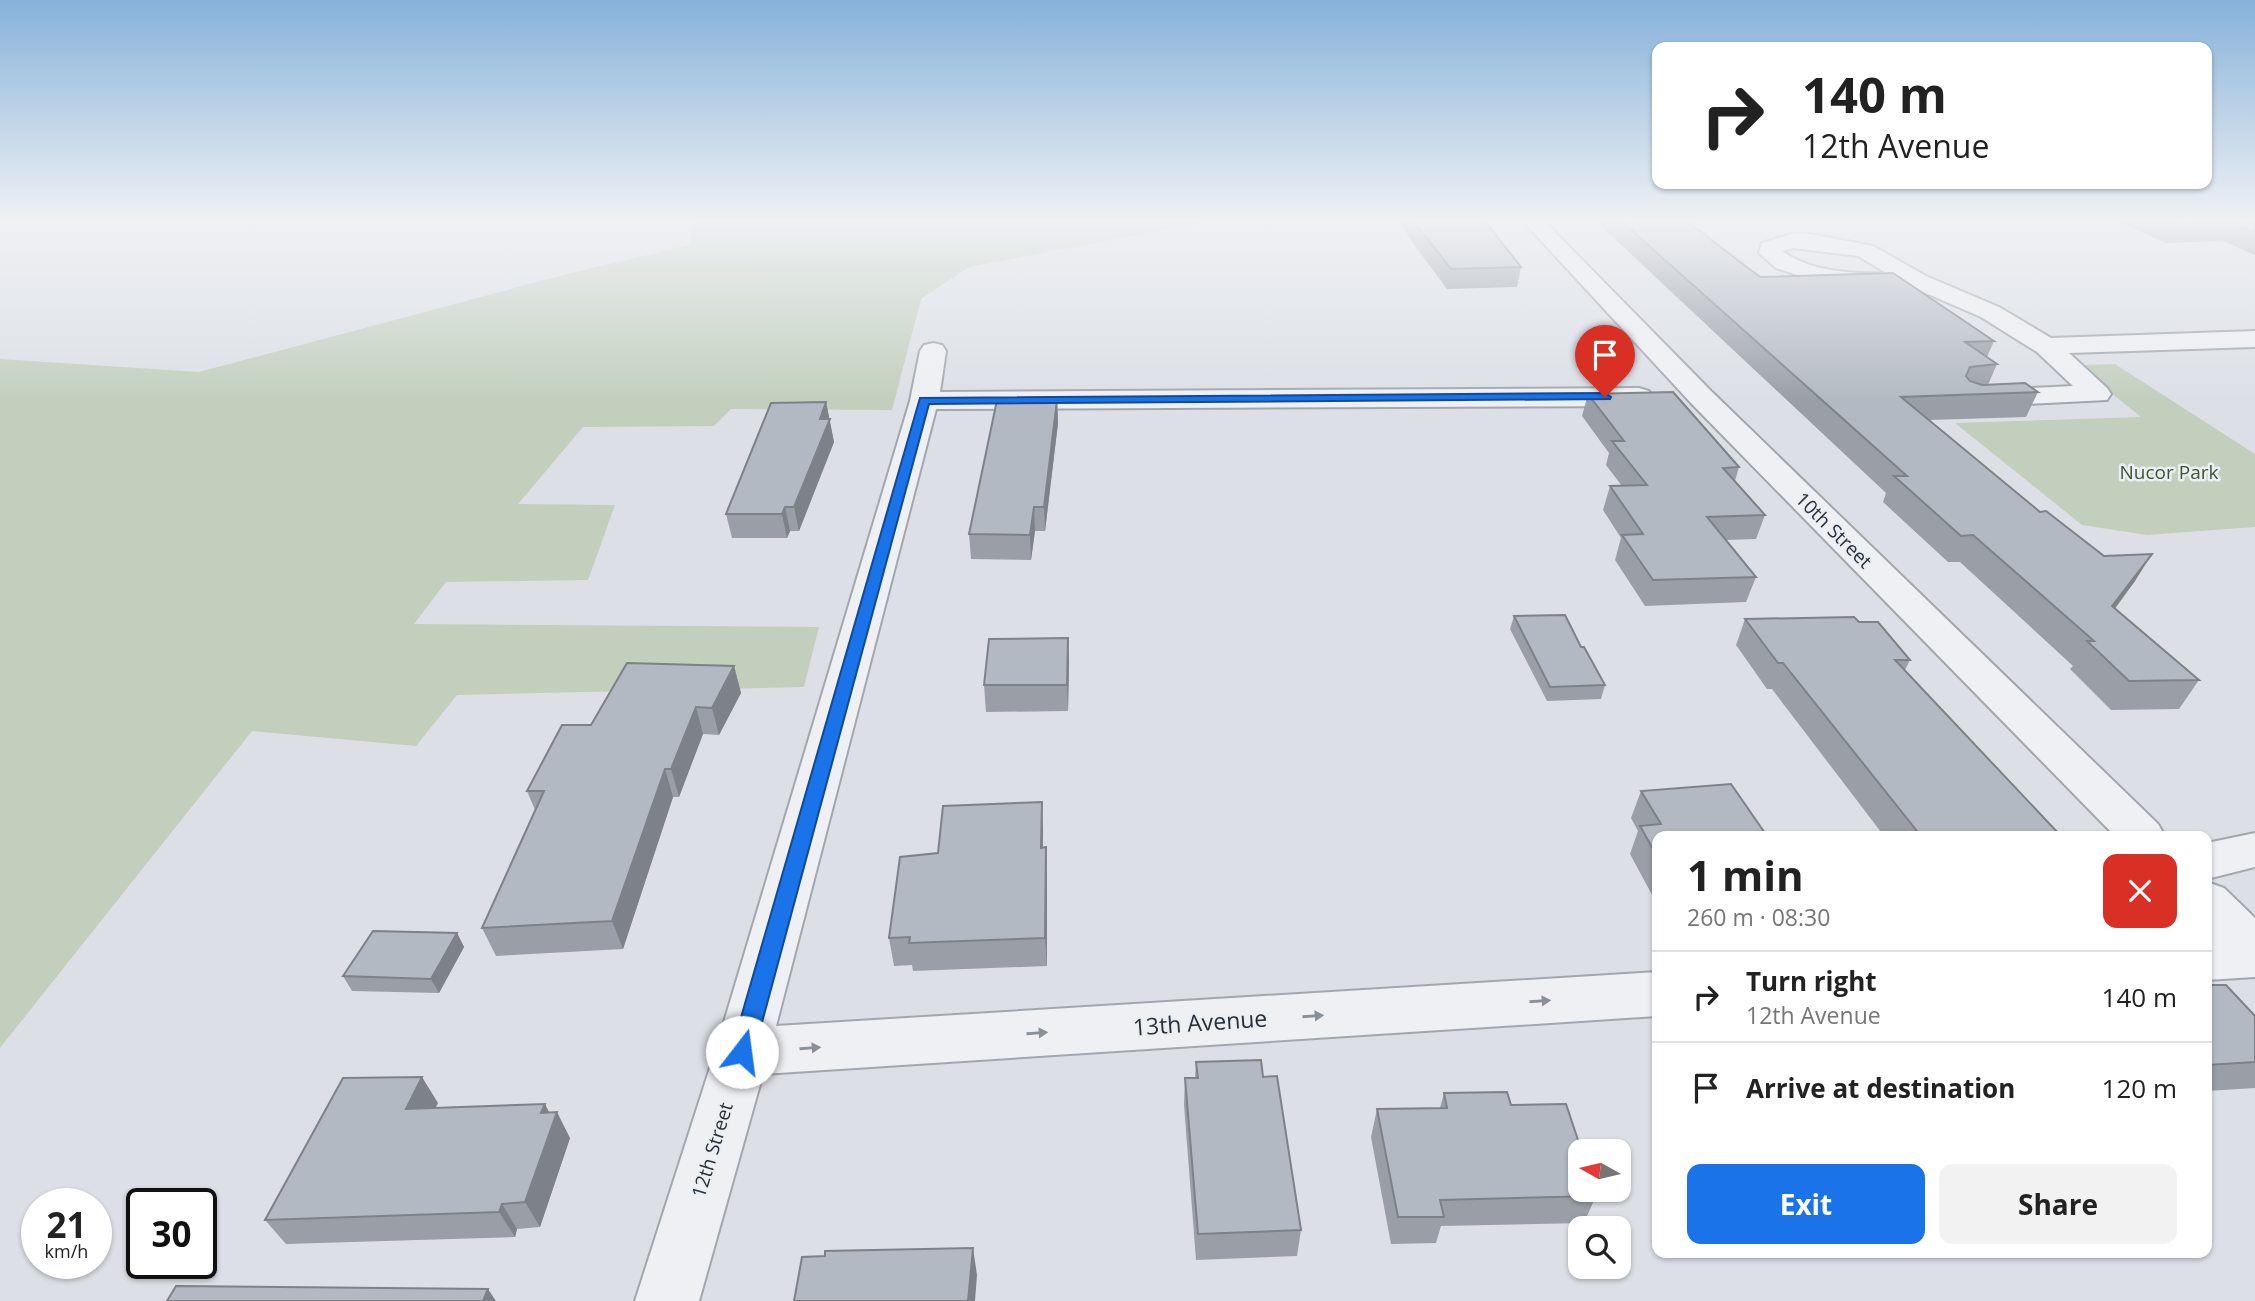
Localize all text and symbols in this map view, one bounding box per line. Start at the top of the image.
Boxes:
text: 140 m [1802,61,1947,127]
icon: right [1687,70,1778,161]
text: 12th Avenue [1802,124,1989,167]
pin [1575,325,1635,397]
icon: arrive [1586,336,1624,374]
park label: Nucor Park [2120,459,2218,485]
street label: 10th Street [1790,486,1878,574]
text: 1 min [1687,846,1804,903]
button: close [2103,854,2177,928]
text: 260 m · 08:30 [1687,901,1830,933]
text: Turn right [1746,963,1877,999]
icon: right [1687,978,1725,1016]
text: 140 m [2102,979,2177,1015]
one-way arrow [1530,995,1552,1006]
text: 12th Avenue [1746,999,1881,1031]
street label: 13th Avenue [1132,1001,1268,1043]
one-way arrow [1303,1010,1325,1021]
position arrow [705,1015,779,1089]
one-way arrow [1027,1028,1049,1039]
one-way arrow [800,1042,822,1053]
icon: arrive [1687,1069,1725,1107]
text: Arrive at destination [1746,1070,2015,1106]
text: 120 m [2102,1070,2177,1106]
street label: 12th Street [685,1099,739,1201]
north arrow [1568,1139,1631,1202]
map controls [1568,1139,1631,1279]
button: Exit [1687,1164,1925,1244]
button: Share [1939,1164,2177,1244]
speed limit sign: 30 [126,1188,217,1279]
text: 21 [46,1201,87,1248]
button: search [1568,1216,1631,1279]
text: km/h [45,1239,88,1263]

